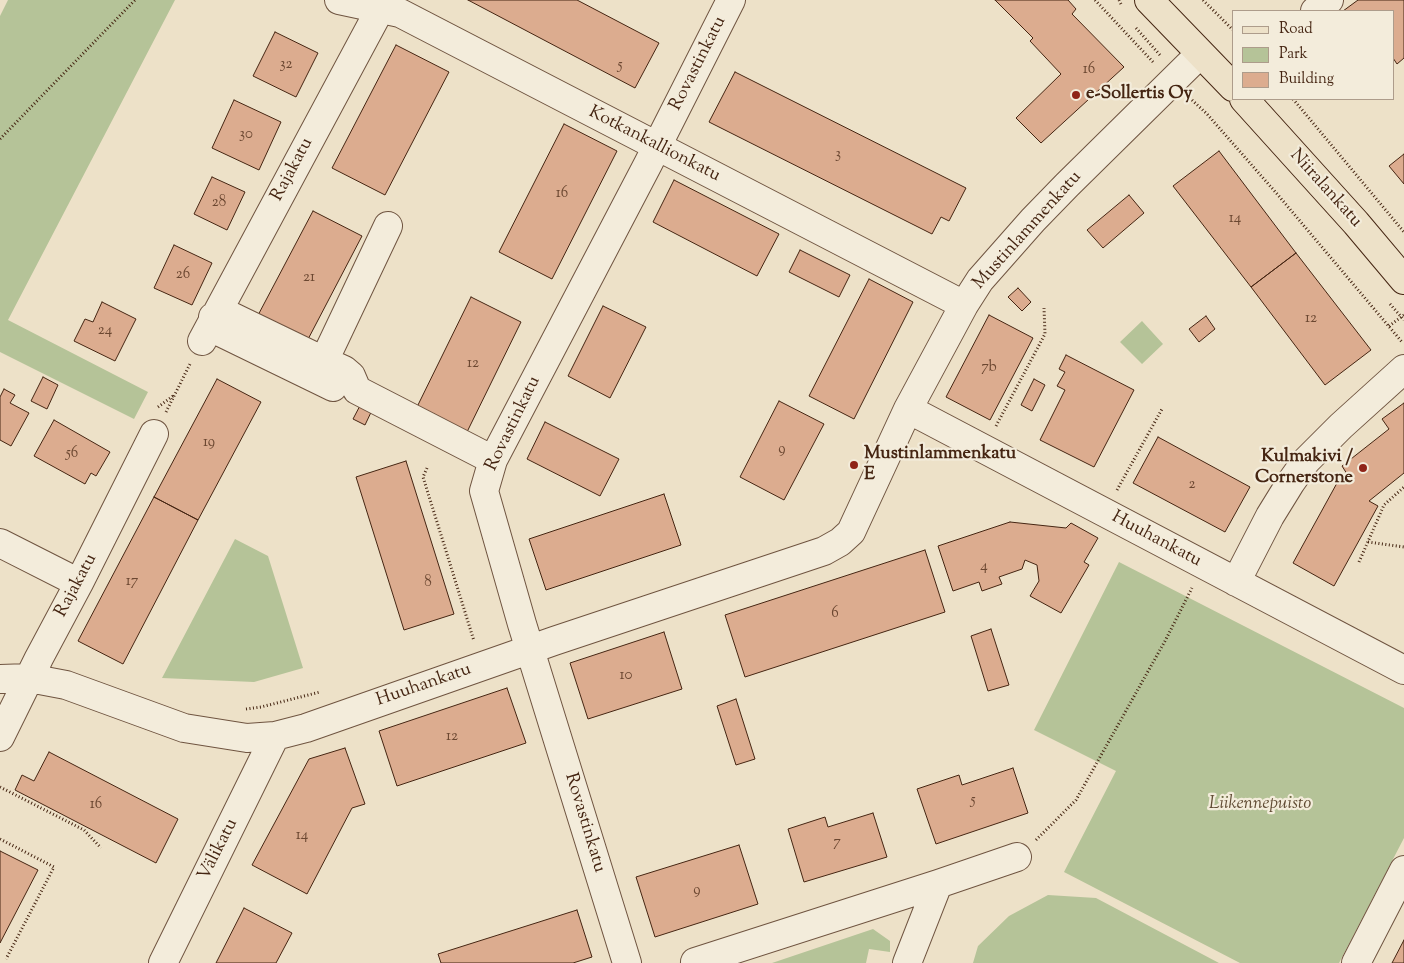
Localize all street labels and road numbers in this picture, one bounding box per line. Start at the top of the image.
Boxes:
street label: Rovastinkatu [666,13,732,115]
street label: Kotkankallionkatu [584,102,724,188]
street label: Rajakatu [267,135,319,205]
street label: Niiralankatu [1284,145,1366,233]
street label: Mustinlammenkatu [969,167,1087,295]
street label: Rovastinkatu [482,373,546,475]
street label: Huuhankatu [1107,507,1205,573]
street label: Rajakatu [51,551,103,621]
street label: Huuhankatu [374,660,474,712]
street label: Rovastinkatu [559,771,609,875]
street label: Välikatu [194,816,244,884]

